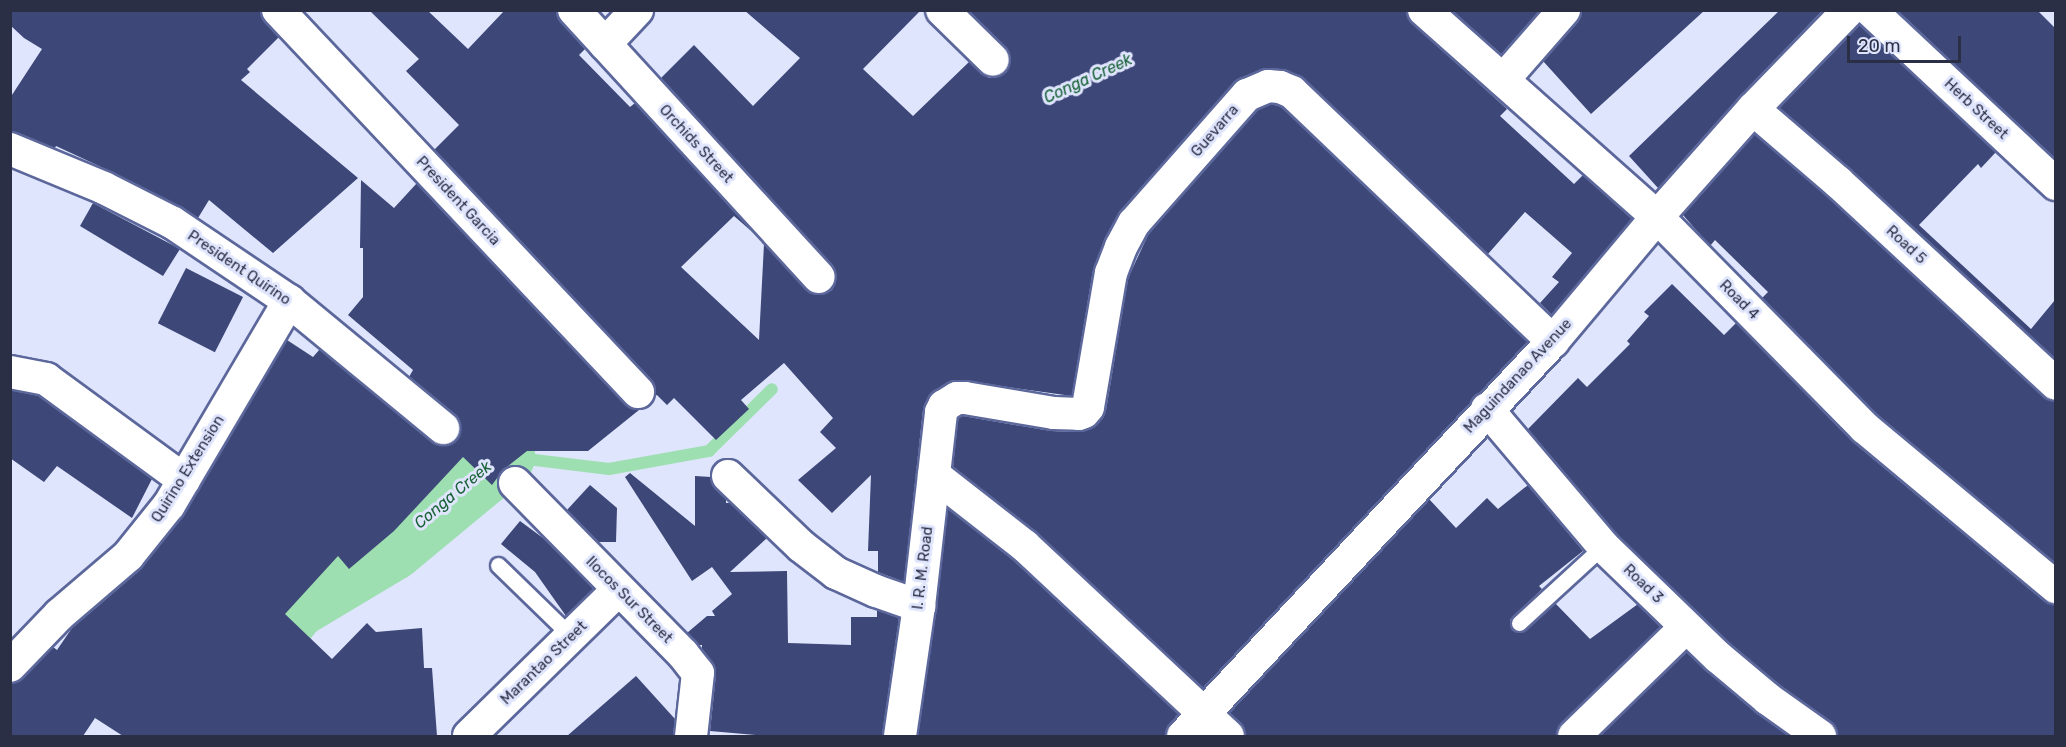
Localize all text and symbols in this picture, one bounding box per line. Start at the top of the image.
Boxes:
scale bar [1850,24,1964,62]
text: 20 m [1858,35,1900,57]
water label: Conga Creek [1041,50,1135,108]
street label: Herb Street [1940,75,2012,143]
street label: Orchids Street [655,101,737,187]
street label: Guevarra [1187,101,1243,161]
street label: President Garcia [412,153,504,249]
street label: Road 5 [1882,222,1930,268]
street label: President Quirino [184,227,294,309]
street label: Road 4 [1715,276,1763,324]
street label: Maguindanao Avenue [1460,315,1576,437]
street label: Quirino Extension [148,412,228,526]
water label: Conga Creek [410,457,496,533]
street label: I. R. M. Road [909,525,937,611]
street label: Ilocos Sur Street [582,553,676,647]
street label: Road 3 [1619,561,1667,607]
street label: Marantao Street [497,617,591,709]

